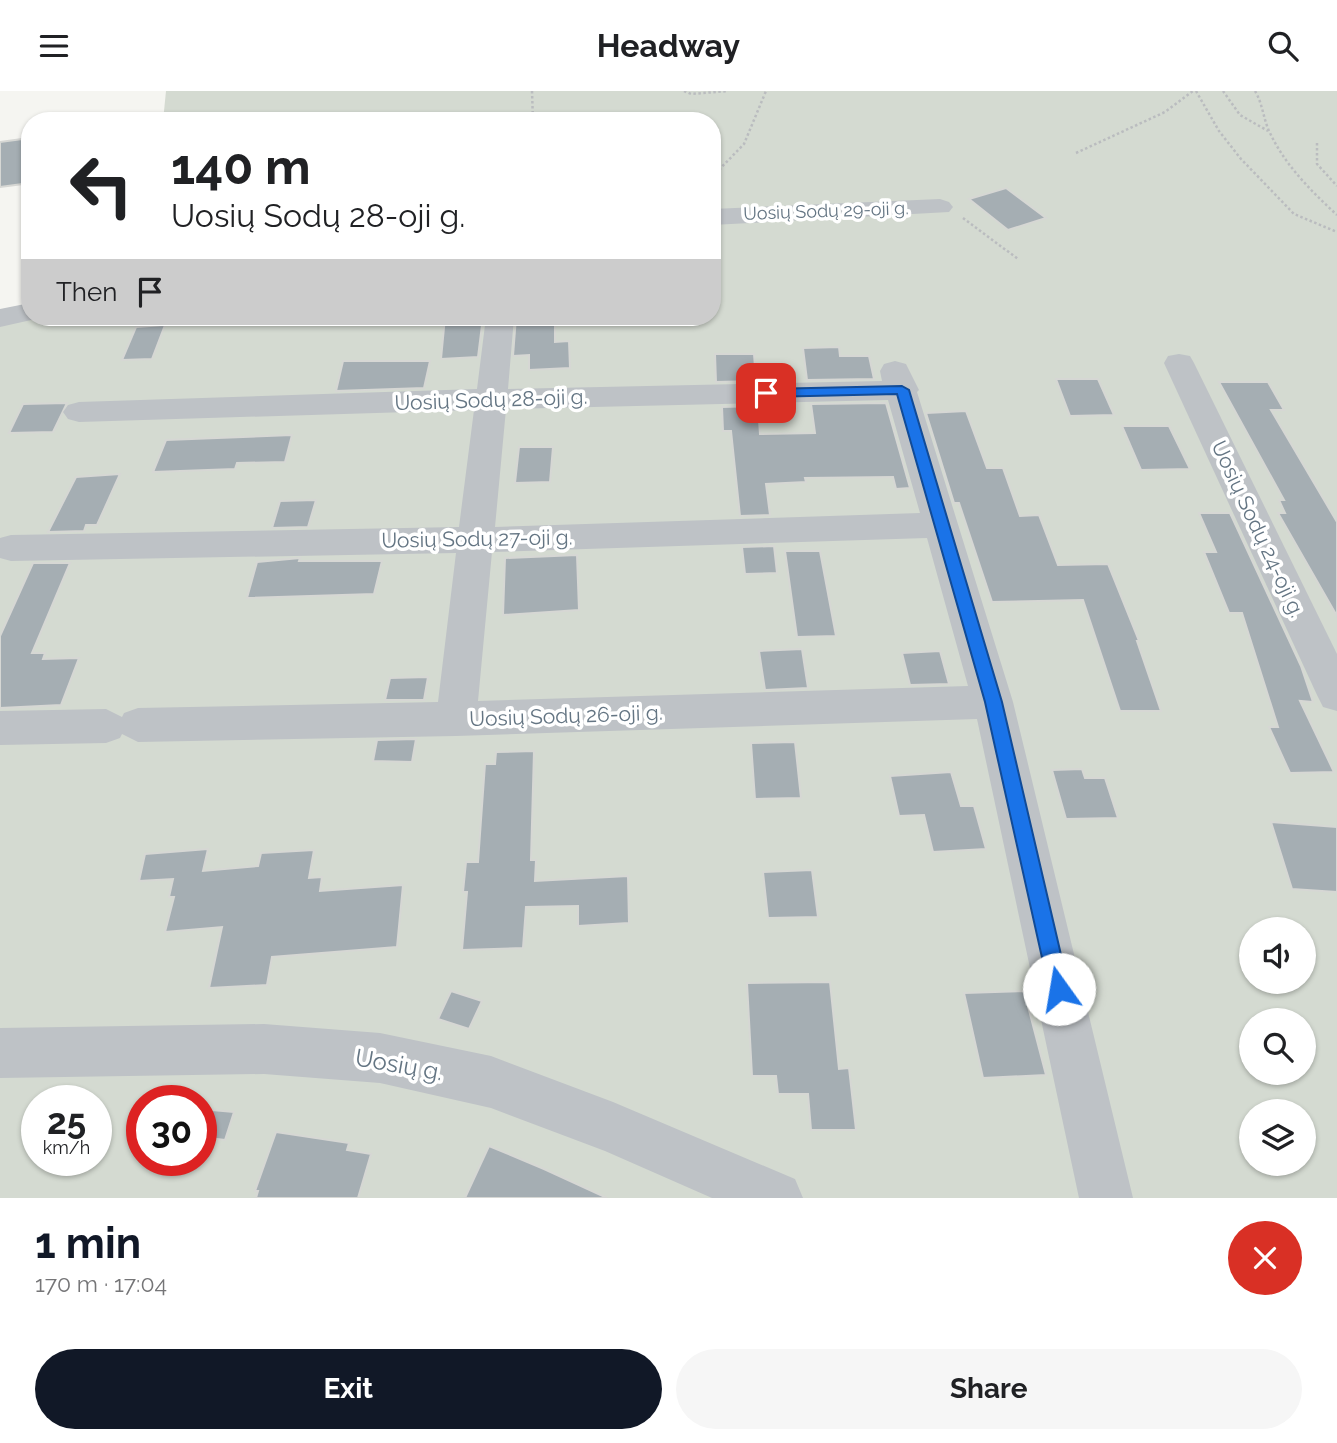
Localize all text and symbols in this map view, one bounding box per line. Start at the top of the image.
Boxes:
icon: menu [35,27,73,65]
text: Headway [597,27,740,64]
icon: search [1264,27,1302,65]
text: 140 m [171,138,311,195]
icon: left [56,140,147,231]
text: Uosių Sodų 28-oji g. [171,197,465,234]
street label: Uosių Sodų 29-oji g. [743,197,909,224]
icon: arrive [131,273,169,311]
text: Then [56,277,117,307]
pin [736,363,796,423]
icon: arrive [747,374,785,412]
street label: Uosių Sodų 28-oji g. [394,384,588,415]
street label: Uosių Sodų 24-oji g. [1207,436,1310,621]
street label: Uosių Sodų 27-oji g. [381,524,573,553]
street label: Uosių Sodų 26-oji g. [469,700,663,731]
map controls [1239,917,1316,1176]
button: sound [1239,917,1316,994]
position arrow [1022,952,1096,1026]
button: search [1239,1008,1316,1085]
street label: Uosių g. [353,1043,445,1086]
speed limit sign: 30 [126,1085,217,1176]
button: layers [1239,1099,1316,1176]
text: 25 [47,1101,86,1142]
text: km/h [43,1137,90,1158]
text: 1 min [35,1219,141,1268]
button: close [1228,1221,1302,1295]
text: 170 m · 17:04 [35,1270,167,1297]
button: Exit [35,1349,662,1429]
button: Share [676,1349,1302,1429]

